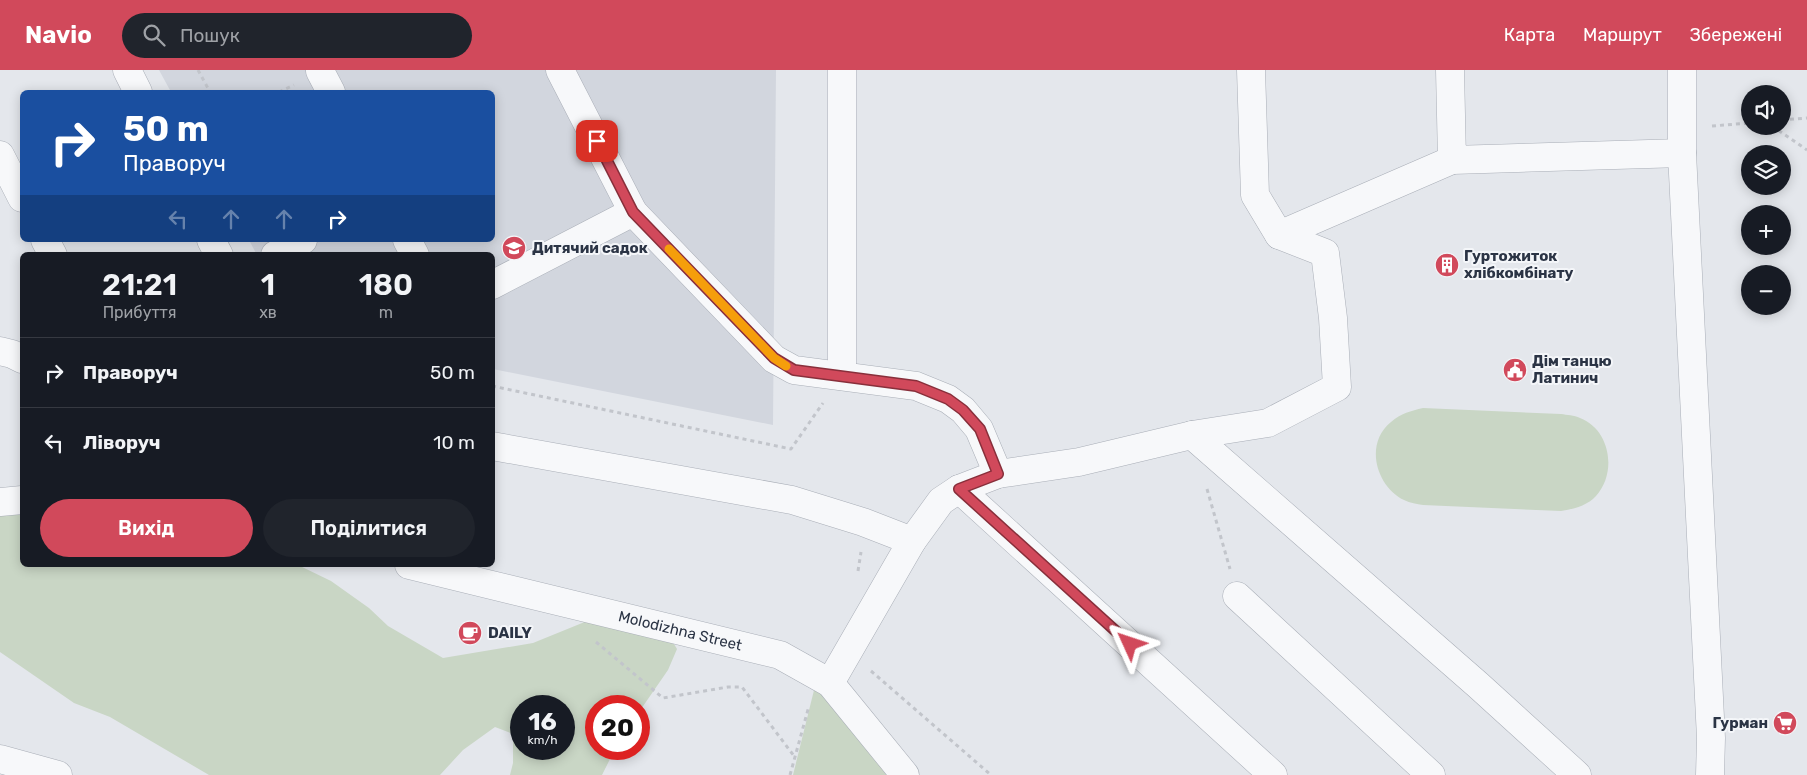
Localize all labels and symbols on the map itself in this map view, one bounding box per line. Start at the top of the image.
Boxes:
pin [576,120,618,162]
school or university icon: Дитячий садок [501,235,527,261]
place label: Дитячий садок [532,239,648,257]
place label: Гуртожиток хлібкомбінату [1464,247,1574,282]
building icon: Гуртожиток хлібкомбінату [1434,252,1460,278]
place label: Дім танцю Латинич [1532,352,1612,387]
public building icon: Дім танцю Латинич [1502,357,1528,383]
street label: Molodizhna Street [616,607,744,654]
position arrow [1103,617,1155,669]
cafe icon: DAILY [457,620,483,646]
place label: DAILY [488,624,532,642]
speed limit sign: 20 [585,695,650,760]
supermarket icon: Гурман [1772,710,1798,736]
place label: Гурман [1712,714,1768,732]

